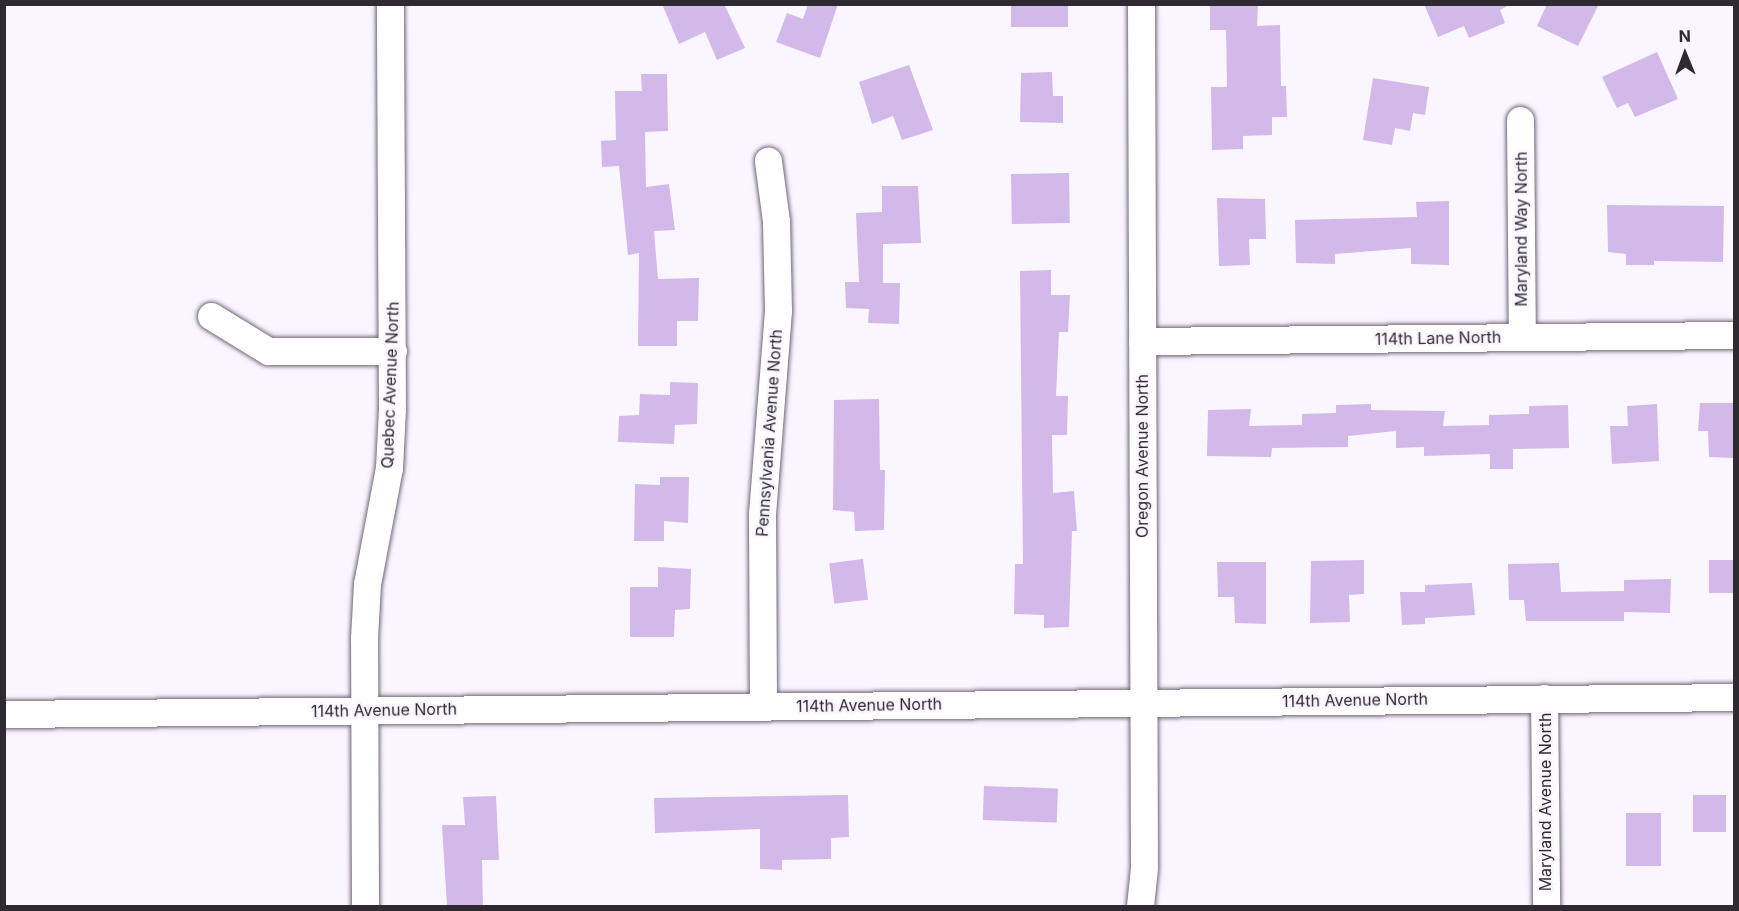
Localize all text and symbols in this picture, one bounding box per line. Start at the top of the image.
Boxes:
north arrow [1655,24,1715,84]
text: N [1678,26,1691,46]
street label: Maryland Way North [1511,151,1531,307]
street label: Quebec Avenue North [377,301,403,469]
street label: 114th Lane North [1375,327,1501,349]
street label: Pennsylvania Avenue North [752,329,786,537]
street label: Oregon Avenue North [1132,374,1152,538]
street label: 114th Avenue North [1282,689,1428,711]
street label: 114th Avenue North [796,694,942,716]
street label: 114th Avenue North [311,699,457,721]
street label: Maryland Avenue North [1535,713,1555,891]

